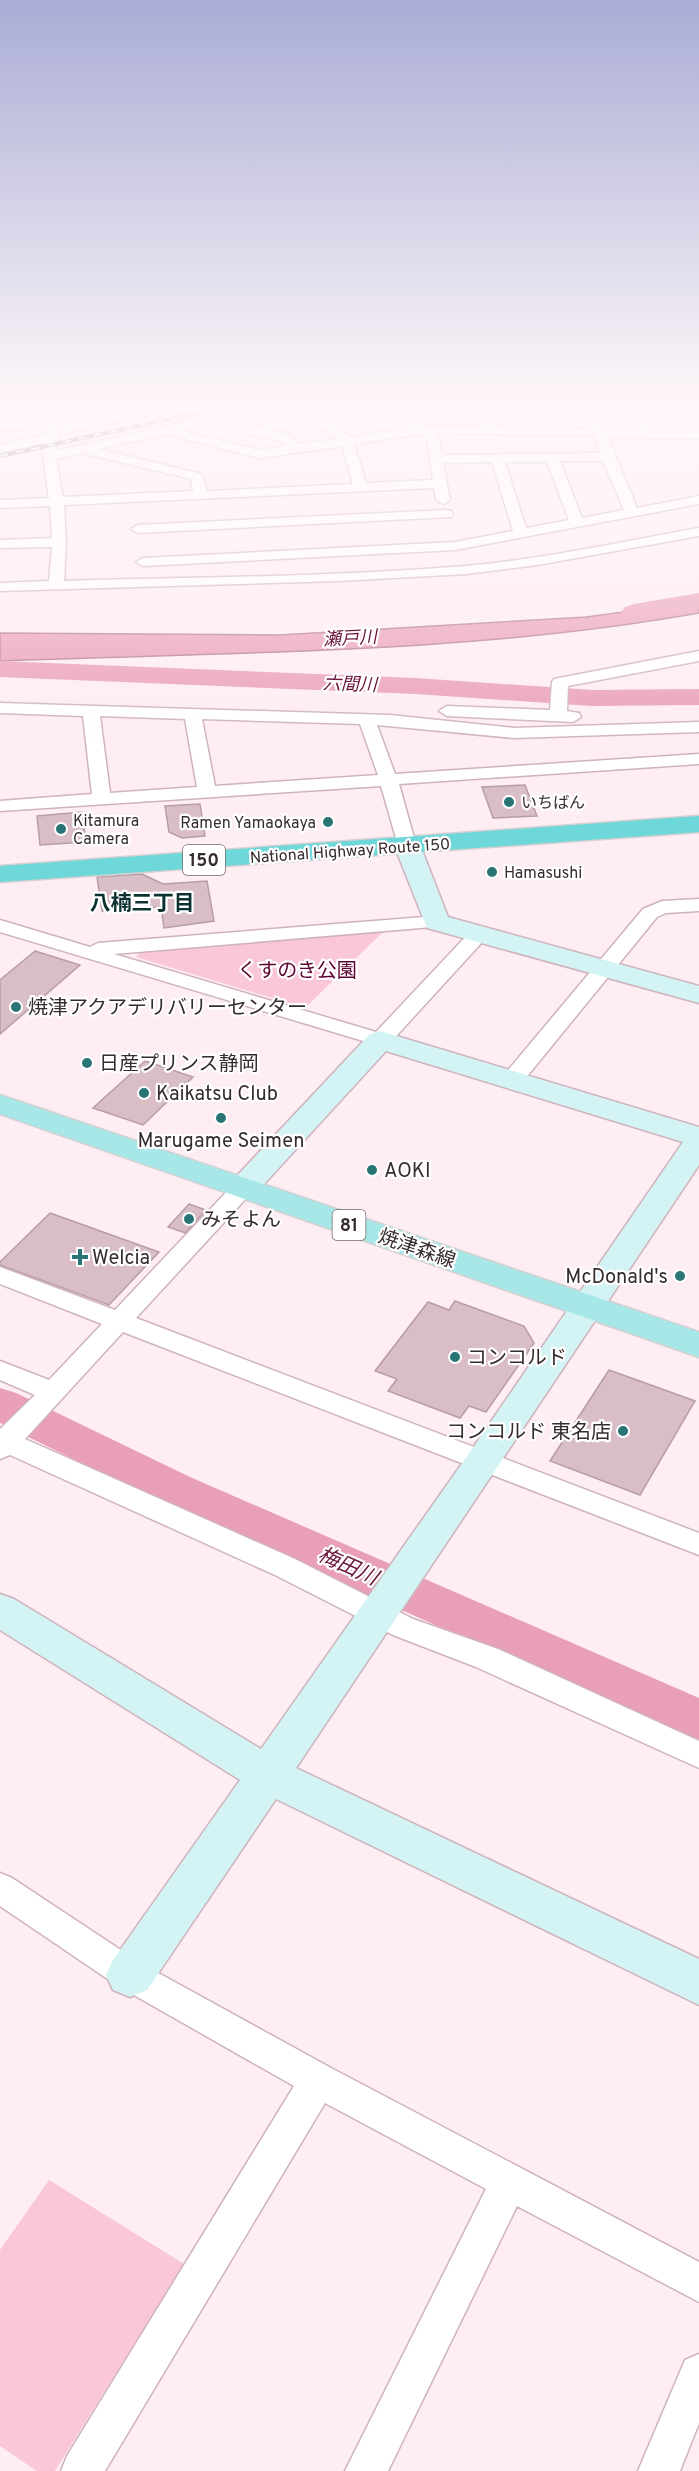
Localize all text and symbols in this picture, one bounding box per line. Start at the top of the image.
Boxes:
water label: 瀬戸川 [323,626,380,652]
water label: 六間川 [323,673,379,698]
place label: いちばん [521,794,585,814]
marker: いちばん [502,795,516,809]
place label: Kitamura Camera [73,812,139,850]
place label: Ramen Yamaokaya [180,814,316,834]
marker: Ramen Yamaokaya [321,815,335,829]
marker: Kitamura Camera [54,822,68,836]
street label: National Highway Route 150 [249,835,451,869]
road number: 150 [183,845,225,875]
place label: Hamasushi [504,864,582,884]
marker: Hamasushi [485,865,499,879]
district label: 八楠三丁目 [90,891,195,918]
park label: くすのき公園 [237,959,357,985]
place label: 焼津アクアデリバリーセンター [28,996,307,1022]
marker: 焼津アクアデリバリーセンター [9,1000,23,1014]
place label: 日産プリンス静岡 [99,1052,259,1078]
marker: 日産プリンス静岡 [80,1056,94,1070]
place label: Kaikatsu Club [156,1082,278,1108]
marker: Kaikatsu Club [137,1086,151,1100]
marker: Marugame Seimen [214,1111,228,1125]
place label: Marugame Seimen [138,1129,304,1155]
place label: AOKI [384,1159,431,1185]
marker: AOKI [365,1163,379,1177]
place label: みそよん [201,1208,281,1234]
road number: 81 [332,1210,366,1240]
marker: みそよん [182,1212,196,1226]
street label: 焼津森線 [374,1225,458,1275]
place label: Welcia [92,1246,150,1272]
marker: Welcia [73,1250,87,1264]
place label: McDonald's [565,1265,668,1291]
marker: McDonald's [673,1269,687,1283]
place label: コンコルド [467,1346,567,1372]
marker: コンコルド [448,1350,462,1364]
place label: コンコルド 東名店 [446,1420,611,1446]
marker: コンコルド 東名店 [616,1424,630,1438]
water label: 梅田川 [313,1542,383,1593]

